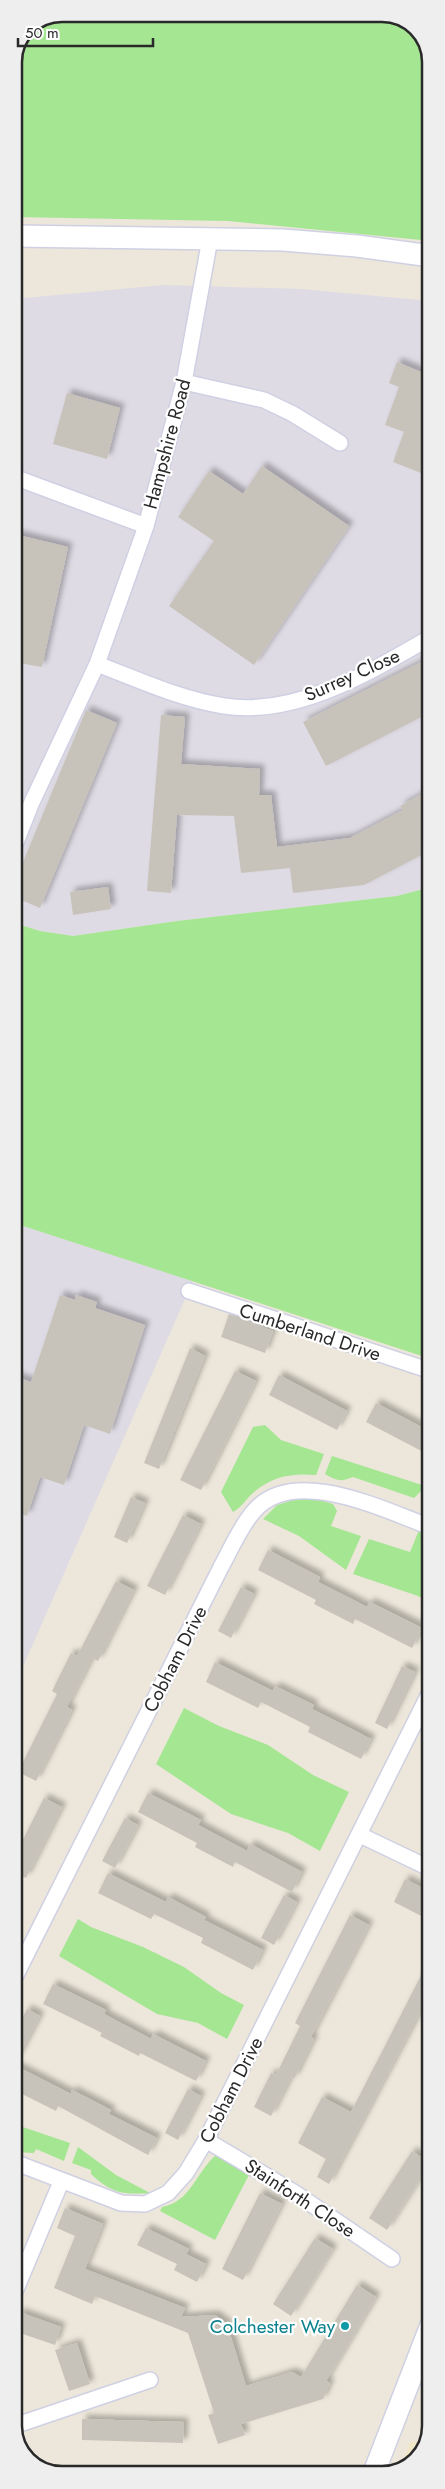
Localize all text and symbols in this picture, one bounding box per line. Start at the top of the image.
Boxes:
scale bar [18,15,152,47]
text: 50 m [25,22,59,44]
street label: Hampshire Road [137,376,197,512]
street label: Surrey Close [300,642,404,708]
street label: Cumberland Drive [236,1296,384,1368]
street label: Cobham Drive [137,1601,213,1717]
street label: Cobham Drive [193,2032,269,2148]
street label: Stainforth Close [239,2152,361,2244]
place label: Colchester Way [210,2313,336,2340]
marker: Colchester Way [339,2320,351,2332]

